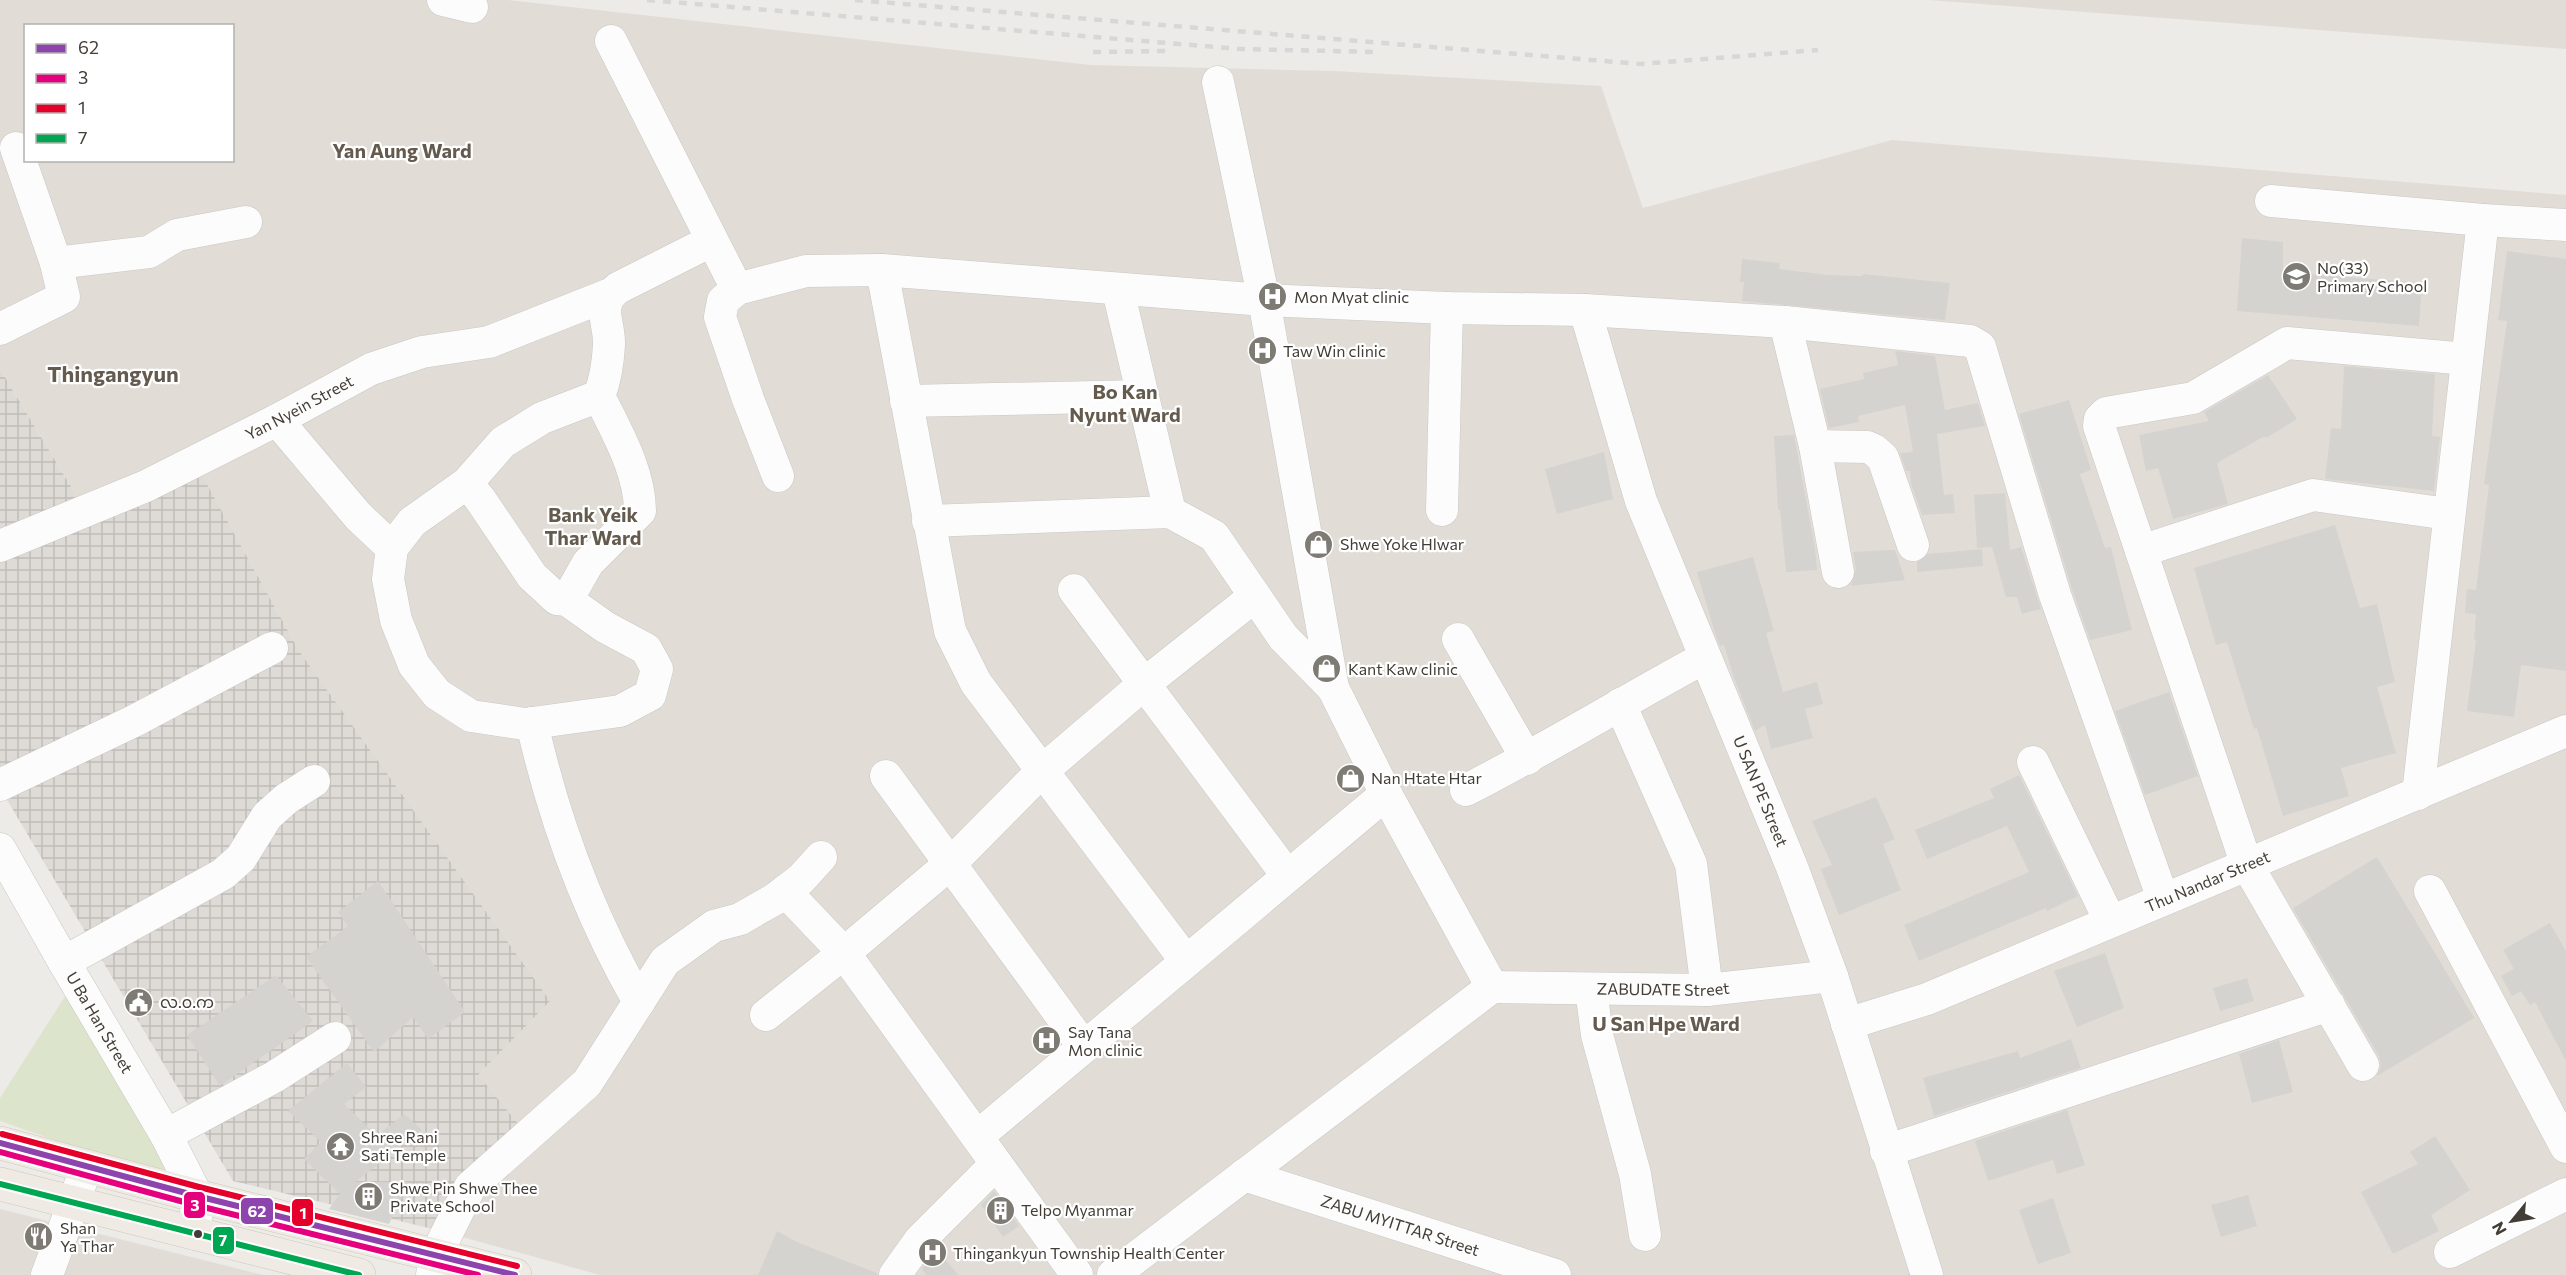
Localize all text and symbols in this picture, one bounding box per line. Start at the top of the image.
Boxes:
legend [24,24,234,162]
text: 62 [78,36,99,58]
text: 3 [78,66,88,88]
text: 1 [78,96,86,118]
text: 7 [78,126,88,148]
district label: Yan Aung Ward [332,138,472,162]
place label: No(33) Primary School [2317,258,2427,295]
school or university icon: No(33) Primary School [2280,261,2312,293]
hospital icon: Mon Myat clinic [1257,281,1289,313]
place label: Mon Myat clinic [1294,287,1409,306]
hospital icon: Taw Win clinic [1246,335,1278,367]
place label: Taw Win clinic [1283,341,1386,360]
district label: Thingangyun [47,360,179,387]
street label: Yan Nyein Street [242,370,357,443]
district label: Bo Kan Nyunt Ward [1069,379,1181,426]
district label: Bank Yeik Thar Ward [544,502,642,549]
shop icon: Shwe Yoke Hlwar [1303,528,1335,560]
place label: Shwe Yoke Hlwar [1340,534,1465,553]
shop icon: Kant Kaw clinic [1311,653,1343,685]
place label: Kant Kaw clinic [1348,659,1458,678]
street label: U SAN PE Street [1730,733,1793,850]
shop icon: Nan Htate Htar [1334,762,1366,794]
place label: Nan Htate Htar [1371,768,1482,787]
street label: Thu Nandar Street [2142,846,2273,915]
street label: U Ba Han Street [63,968,138,1077]
street label: ZABUDATE Street [1596,978,1731,999]
public building icon: လ.၀.က [123,986,155,1018]
place label: လ.၀.က [160,992,214,1011]
district label: U San Hpe Ward [1592,1011,1740,1035]
place label: Say Tana Mon clinic [1068,1022,1142,1059]
hospital icon: Say Tana Mon clinic [1031,1025,1063,1057]
place label: Shree Rani Sati Temple [361,1127,446,1164]
temple icon: Shree Rani Sati Temple [324,1130,356,1162]
place label: Shwe Pin Shwe Thee Private School [390,1178,537,1215]
building icon: Shwe Pin Shwe Thee Private School [353,1181,385,1213]
street label: ZABU MYITTAR Street [1319,1190,1482,1259]
line badge: 3 [183,1191,206,1219]
north arrow [2482,1191,2542,1251]
building icon: Telpo Myanmar [984,1194,1016,1226]
text: 3 [190,1195,200,1214]
line badge: 62 [240,1197,274,1225]
line badge: 1 [291,1198,314,1227]
place label: Telpo Myanmar [1021,1200,1134,1219]
text: 62 [248,1201,266,1220]
text: 1 [299,1203,307,1222]
place label: Shan Ya Thar [60,1218,115,1255]
text: N [2487,1219,2510,1239]
restaurant icon: Shan Ya Thar [23,1221,55,1253]
line badge: 7 [212,1226,235,1255]
unlabelled marker [192,1228,204,1240]
text: 7 [219,1230,228,1249]
hospital icon: Thingankyun Township Health Center [916,1237,948,1269]
place label: Thingankyun Township Health Center [953,1243,1225,1262]

